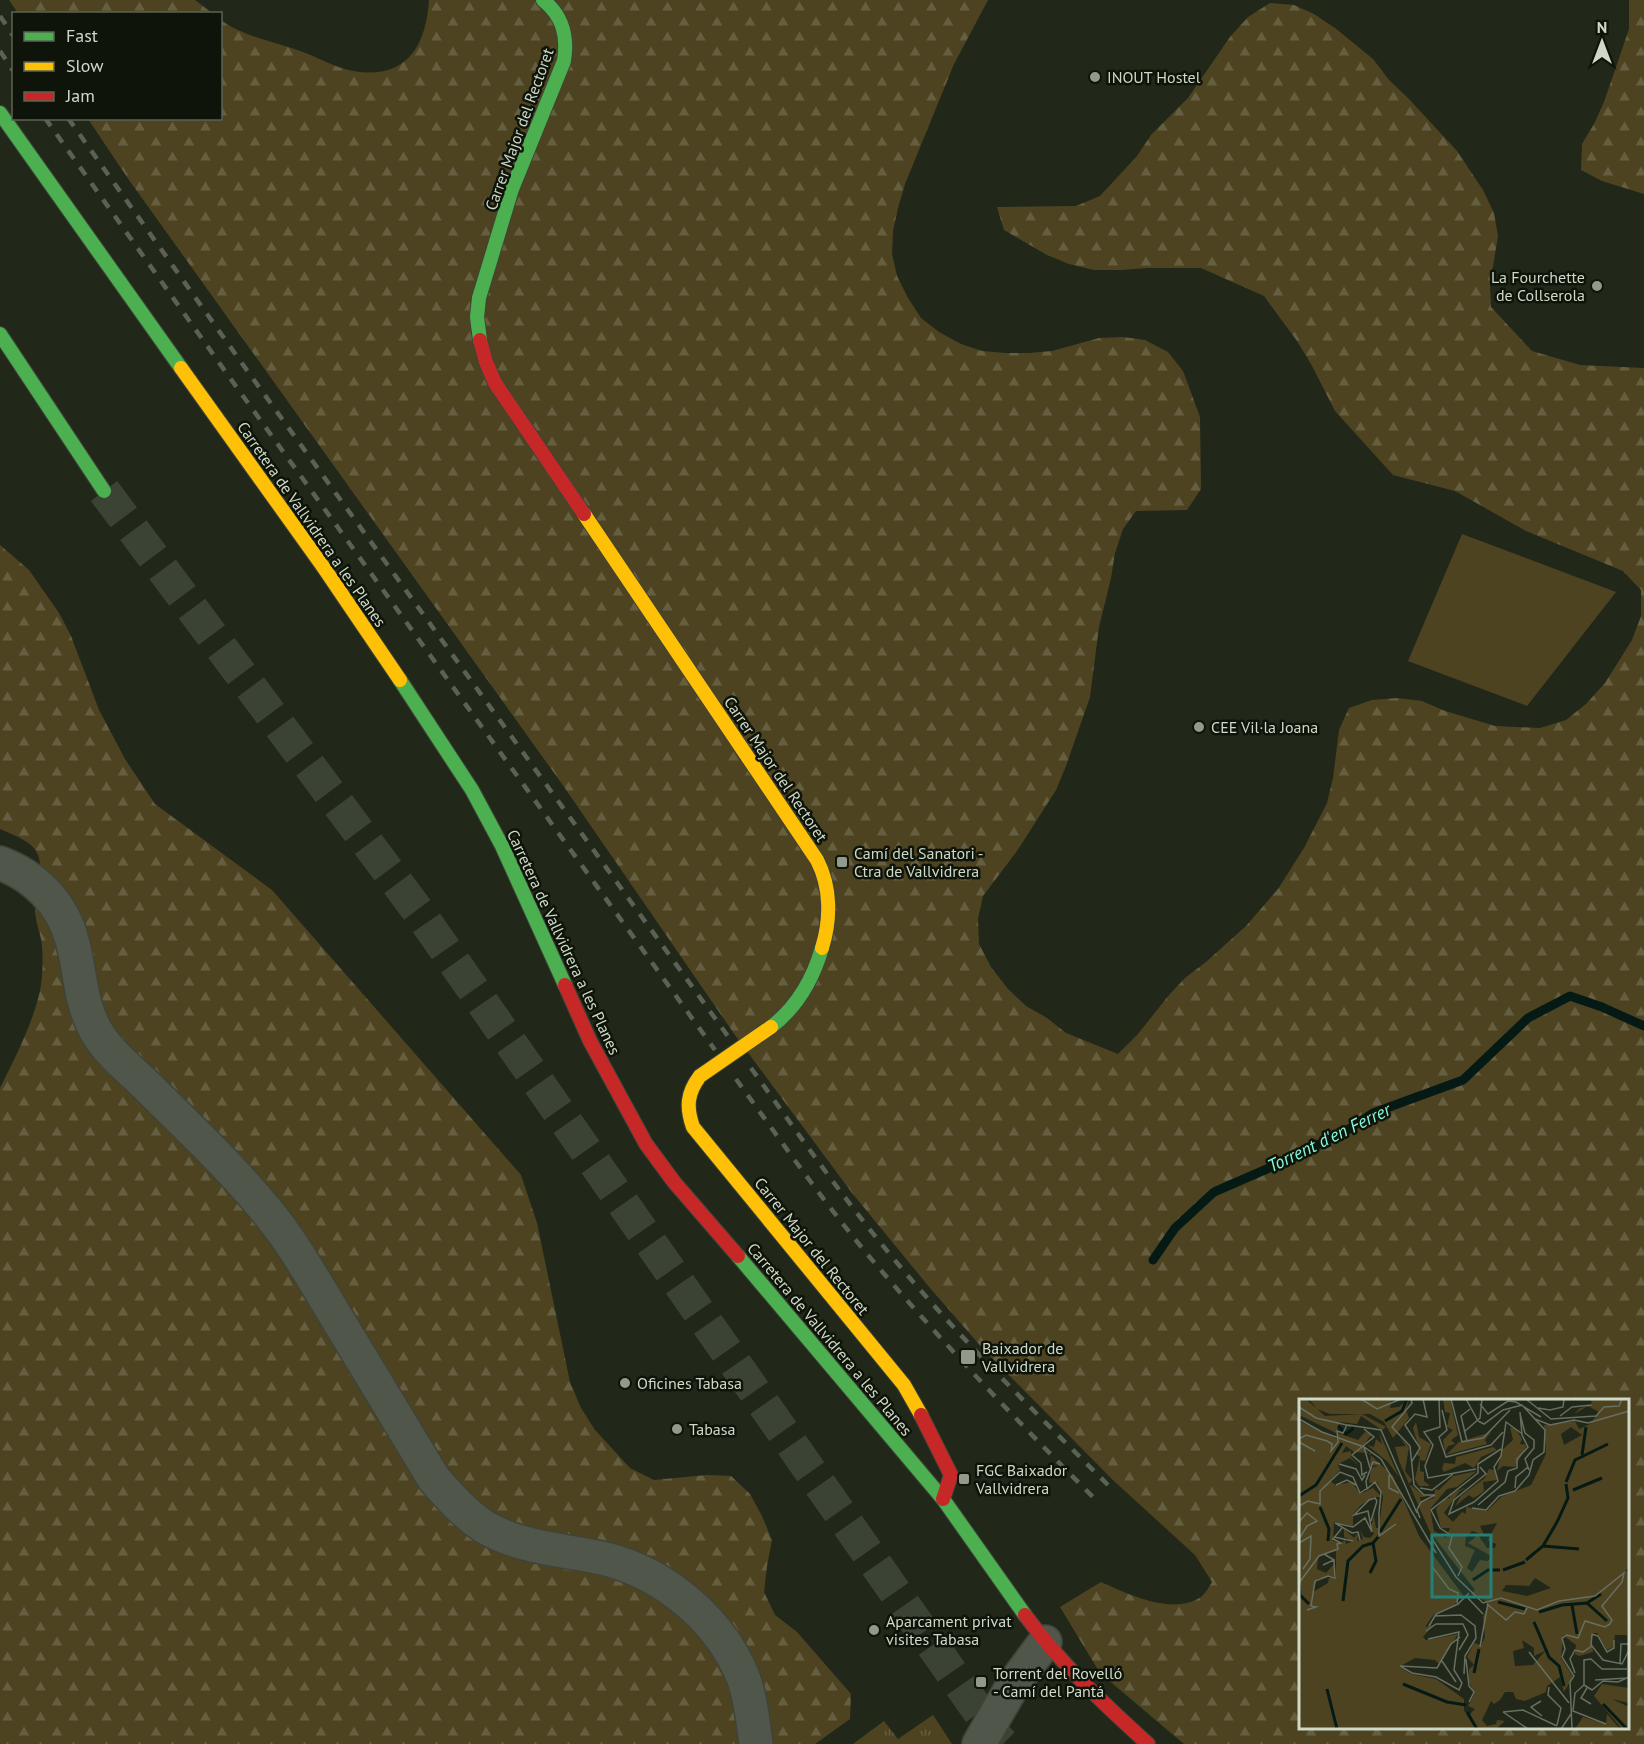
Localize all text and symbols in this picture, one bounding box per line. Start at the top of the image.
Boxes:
legend [12,12,222,120]
north arrow [1572,12,1632,72]
text: N [1597,17,1607,37]
text: Fast [66,24,98,47]
street label: Carrer Major del Rectoret [480,45,558,213]
text: Slow [66,54,104,77]
place label: INOUT Hostel [1107,67,1201,87]
marker: INOUT Hostel [1088,70,1102,84]
text: Jam [65,84,95,107]
place label: La Fourchette de Collserola [1491,267,1585,305]
marker: La Fourchette de Collserola [1590,279,1604,293]
street label: Carretera de Vallvidrera a les Planes [233,418,391,631]
street label: Carrer Major del Rectoret [720,692,832,846]
place label: CEE Vil·la Joana [1211,717,1318,737]
marker: CEE Vil·la Joana [1192,720,1206,734]
street label: Carretera de Vallvidrera a les Planes [503,826,625,1058]
place label: Camí del Sanatori - Ctra de Vallvidrera [854,843,983,881]
marker: Camí del Sanatori - Ctra de Vallvidrera [835,855,849,869]
water label: Torrent d'en Ferrer [1263,1097,1395,1177]
street label: Carrer Major del Rectoret [750,1173,874,1319]
street label: Carretera de Vallvidrera a les Planes [743,1238,917,1440]
place label: Baixador de Vallvidrera [981,1338,1063,1376]
marker: Baixador de Vallvidrera [959,1348,977,1366]
place label: Oficines Tabasa [637,1373,742,1393]
marker: Oficines Tabasa [618,1376,632,1390]
inset map [1299,1399,1629,1729]
place label: Tabasa [689,1419,735,1439]
marker: Tabasa [670,1422,684,1436]
place label: FGC Baixador Vallvidrera [975,1460,1068,1498]
marker: FGC Baixador Vallvidrera [957,1472,971,1486]
place label: Aparcament privat visites Tabasa [886,1611,1012,1649]
marker: Aparcament privat visites Tabasa [867,1623,881,1637]
place label: Torrent del Rovelló - Camí del Pantá [993,1663,1122,1701]
marker: Torrent del Rovelló - Camí del Pantá [974,1675,988,1689]

